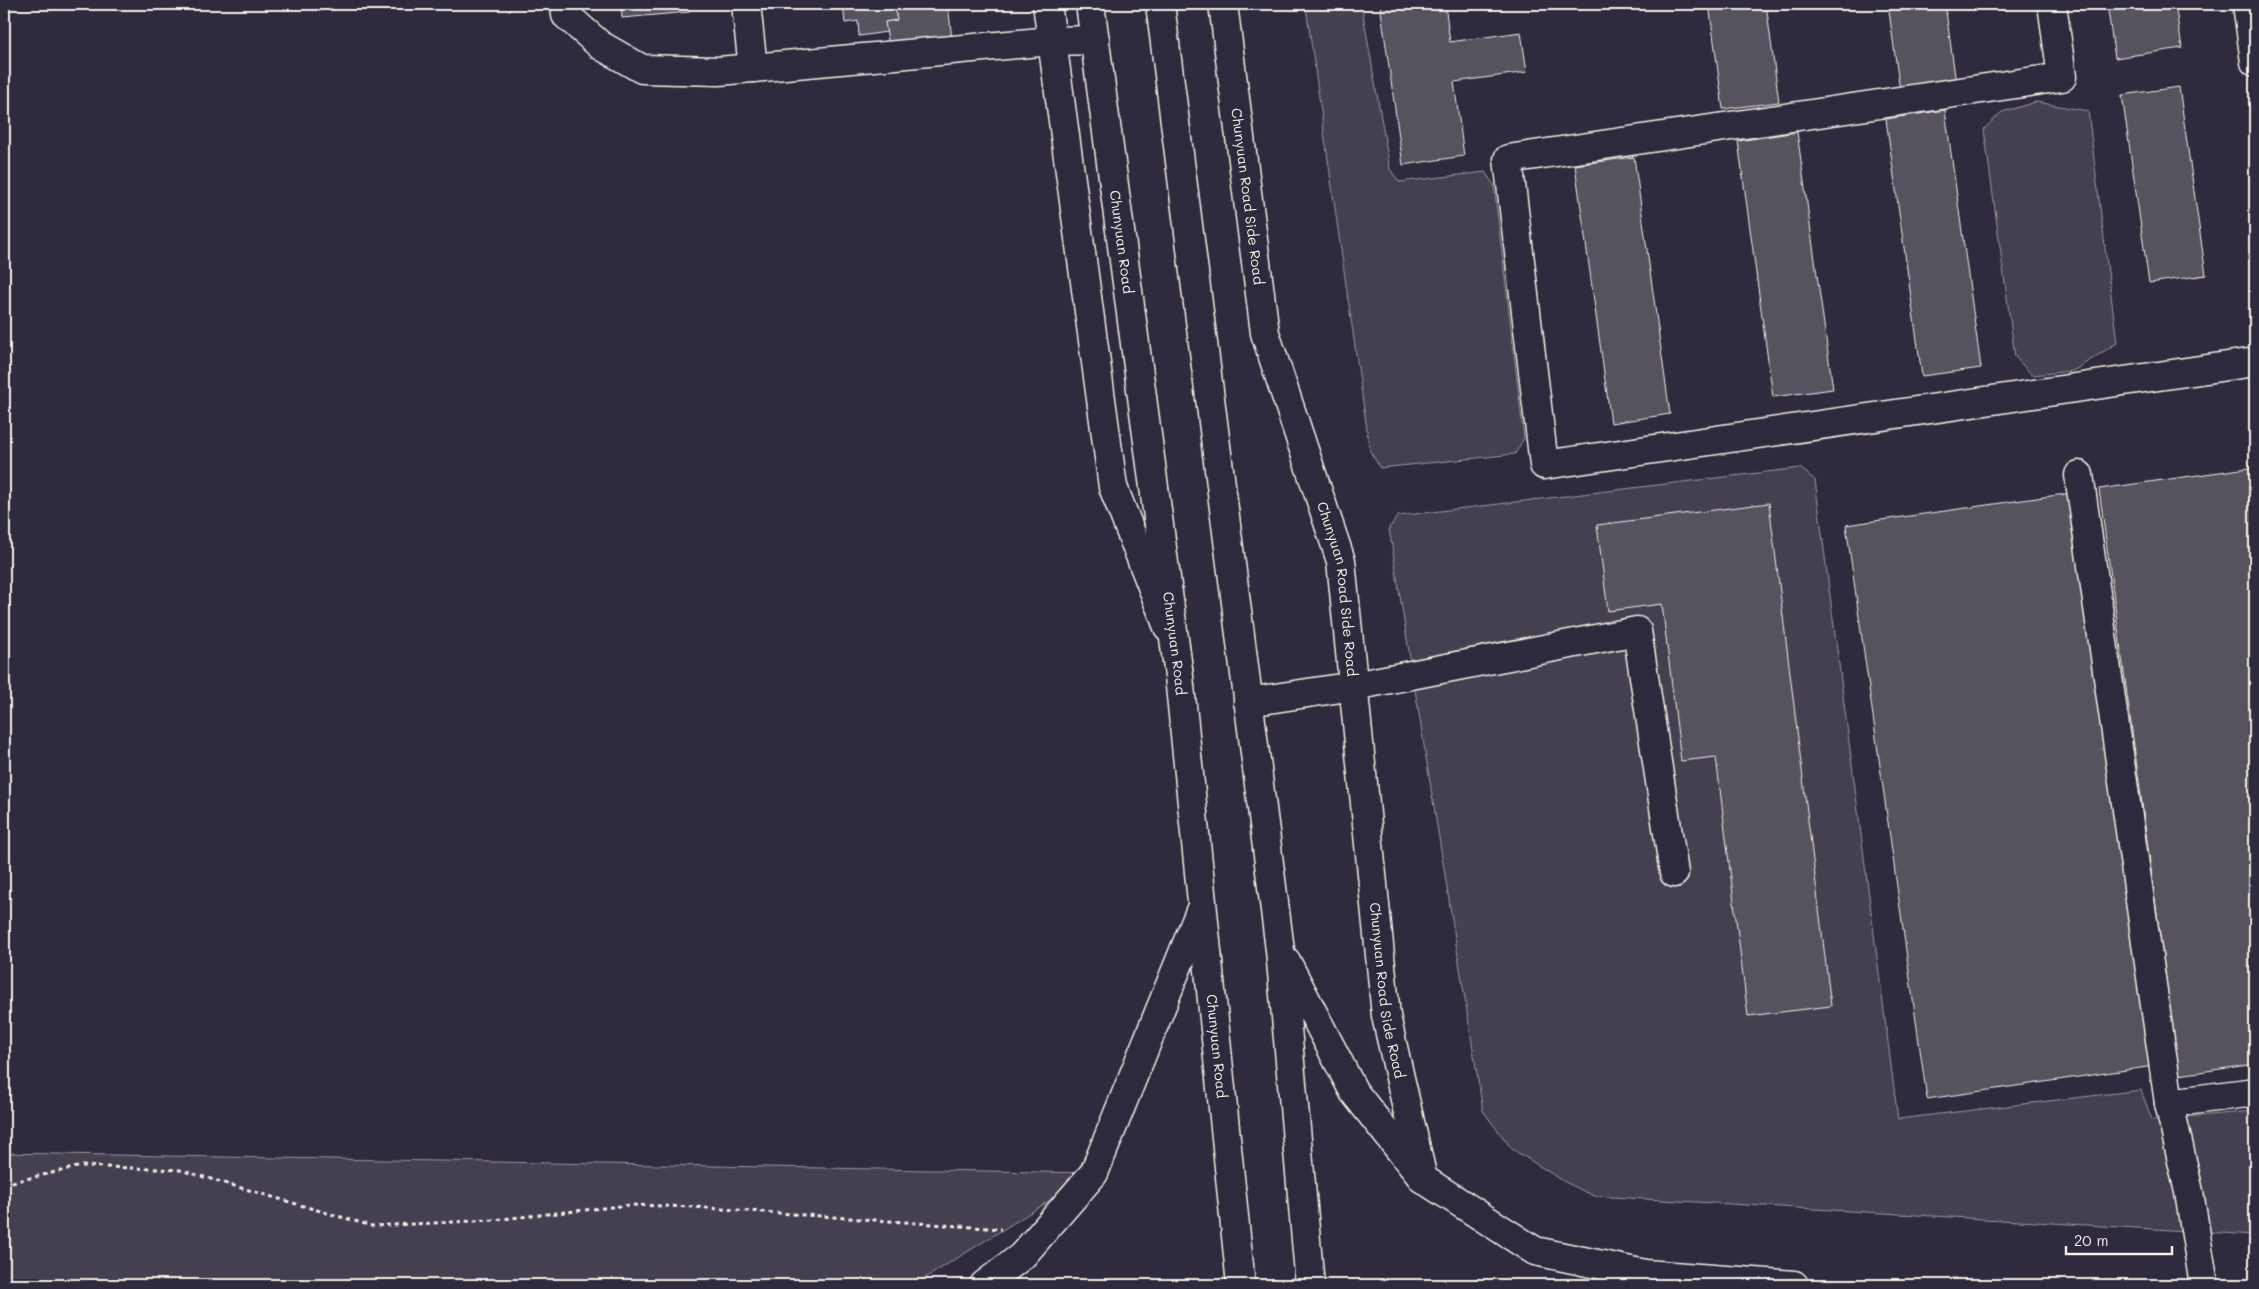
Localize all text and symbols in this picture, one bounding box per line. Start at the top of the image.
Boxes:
street label: Chunyuan Road Side Road [1227,107,1269,286]
street label: Chunyuan Road [1106,189,1138,295]
street label: Chunyuan Road Side Road [1313,499,1362,677]
street label: Chunyuan Road [1159,590,1191,696]
street label: Chunyuan Road Side Road [1366,901,1410,1080]
street label: Chunyuan Road [1202,993,1232,1099]
scale bar [2066,1224,2173,1256]
text: 20 m [2074,1230,2108,1250]

